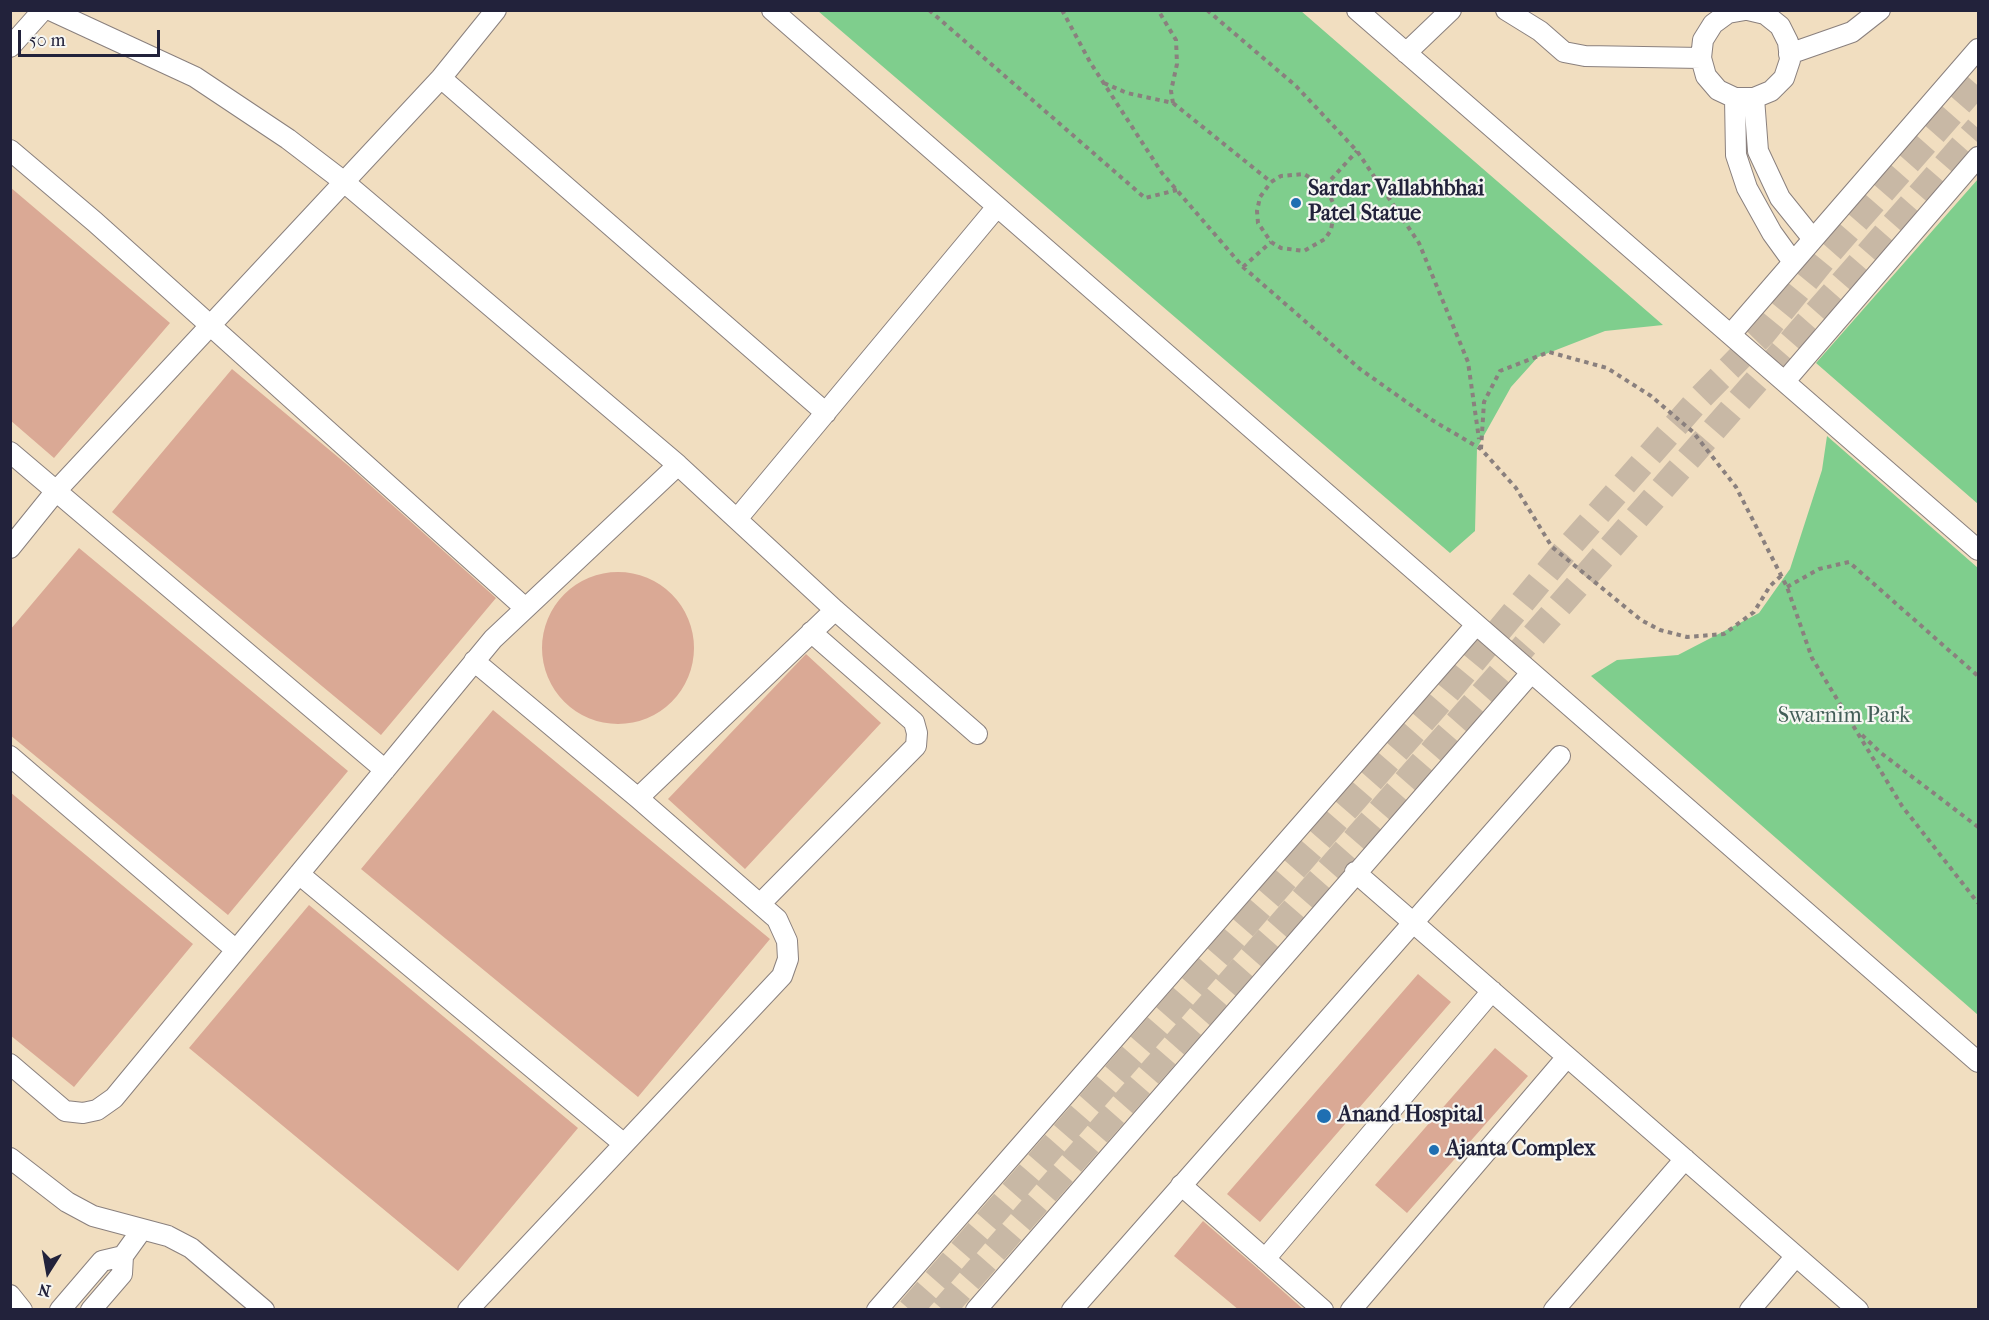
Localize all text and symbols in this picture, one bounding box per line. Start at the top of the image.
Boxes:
scale bar [21,18,164,56]
text: 50 m [29,30,65,51]
place label: Sardar Vallabhbhai Patel Statue [1308,177,1484,228]
marker: Sardar Vallabhbhai Patel Statue [1289,196,1303,210]
park label: Swarnim Park [1778,704,1910,730]
place label: Anand Hospital [1338,1103,1483,1129]
marker: Anand Hospital [1315,1107,1333,1125]
place label: Ajanta Complex [1446,1137,1595,1163]
marker: Ajanta Complex [1427,1143,1441,1157]
north arrow [18,1242,78,1302]
text: N [37,1280,52,1301]

